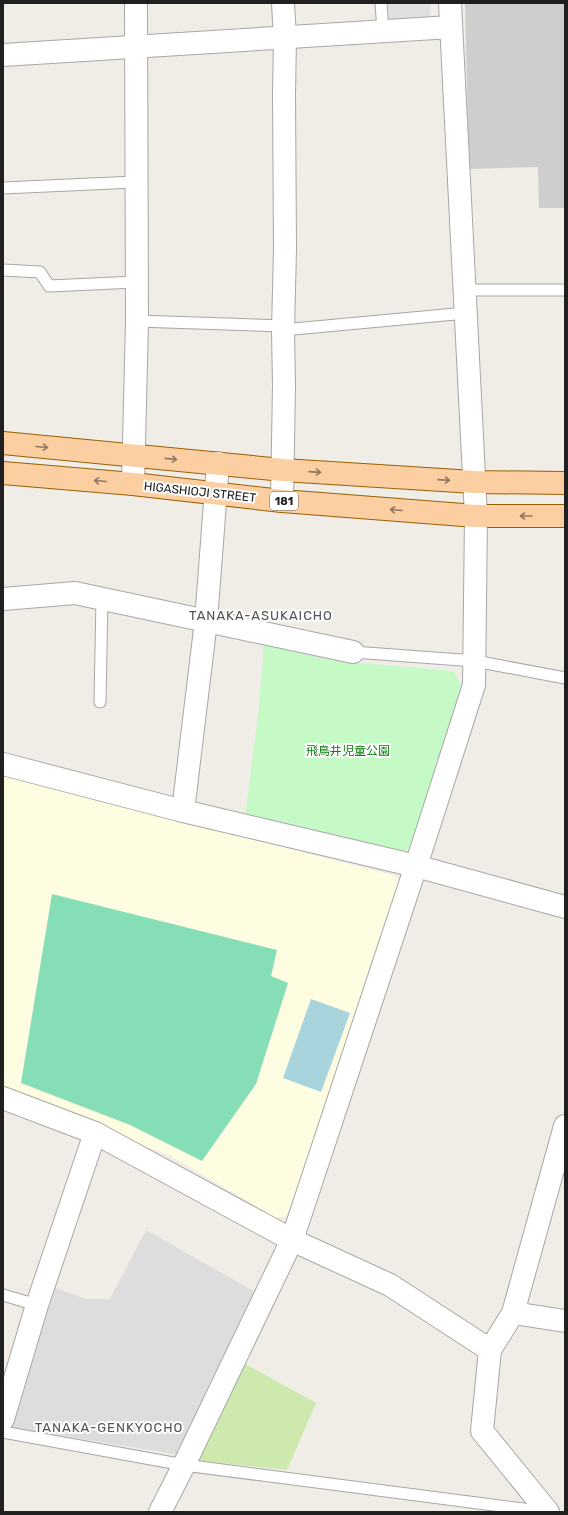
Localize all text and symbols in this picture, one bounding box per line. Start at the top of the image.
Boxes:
one-way arrow [35,443,48,450]
one-way arrow [164,455,177,462]
one-way arrow [308,468,321,475]
one-way arrow [437,477,450,484]
one-way arrow [94,478,107,485]
street label: HIGASHIOJI STREET [143,479,257,505]
road number: 181 [270,492,298,510]
one-way arrow [390,506,403,513]
one-way arrow [520,512,533,520]
district label: TANAKA-ASUKAICHO [189,608,333,623]
park label: 飛鳥井児童公園 [306,744,390,758]
district label: TANAKA-GENKYOCHO [35,1420,183,1435]

